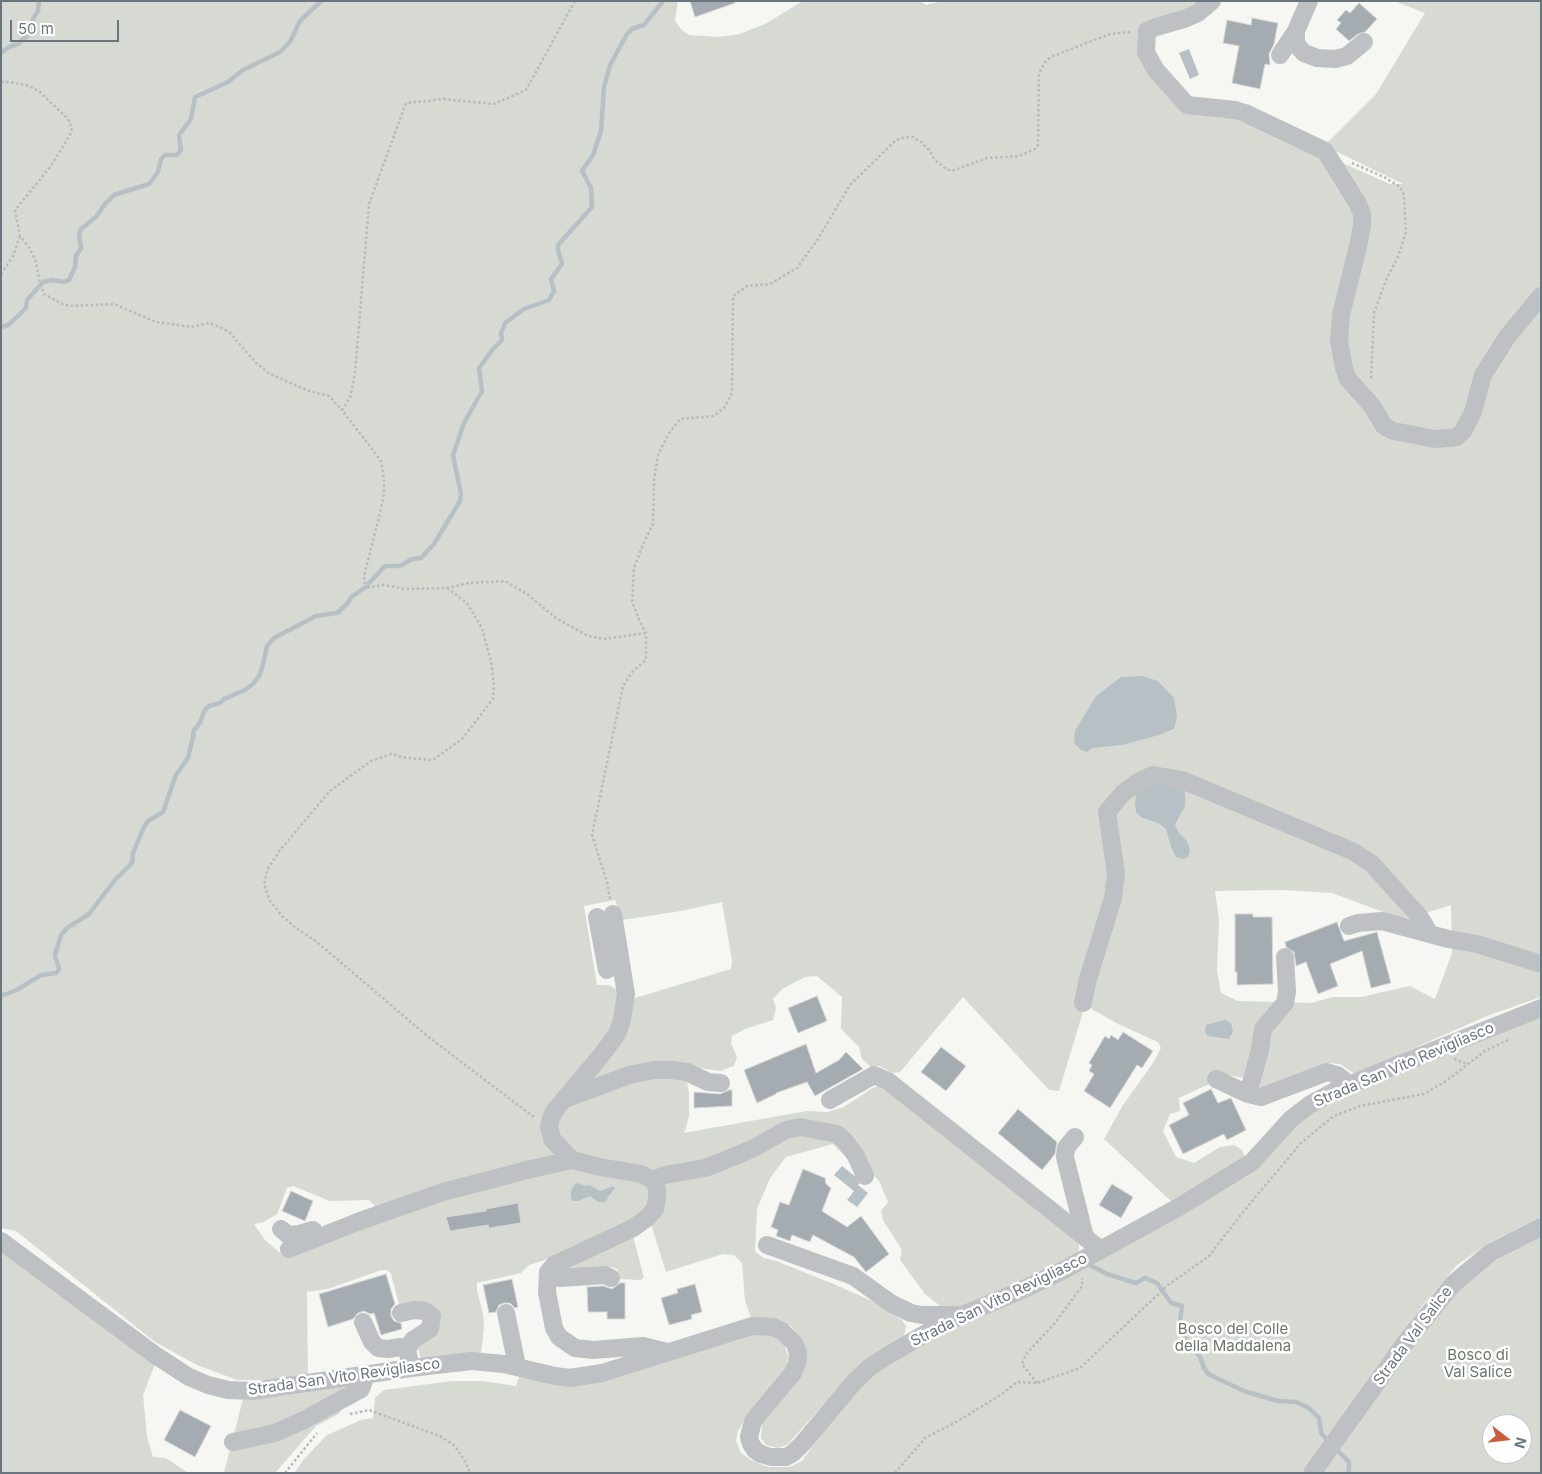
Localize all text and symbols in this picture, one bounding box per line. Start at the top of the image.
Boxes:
scale bar [12,10,121,42]
text: 50 m [18,19,54,38]
street label: Strada San Vito Revigliasco [1311,1019,1497,1111]
street label: Strada San Vito Revigliasco [908,1249,1090,1351]
street label: Strada Val Salice [1370,1283,1456,1389]
park label: Bosco del Colle della Maddalena [1175,1320,1291,1355]
park label: Bosco di Val Salice [1444,1346,1512,1381]
street label: Strada San Vito Revigliasco [247,1355,441,1399]
north arrow [1482,1414,1532,1464]
text: N [1511,1436,1531,1450]

